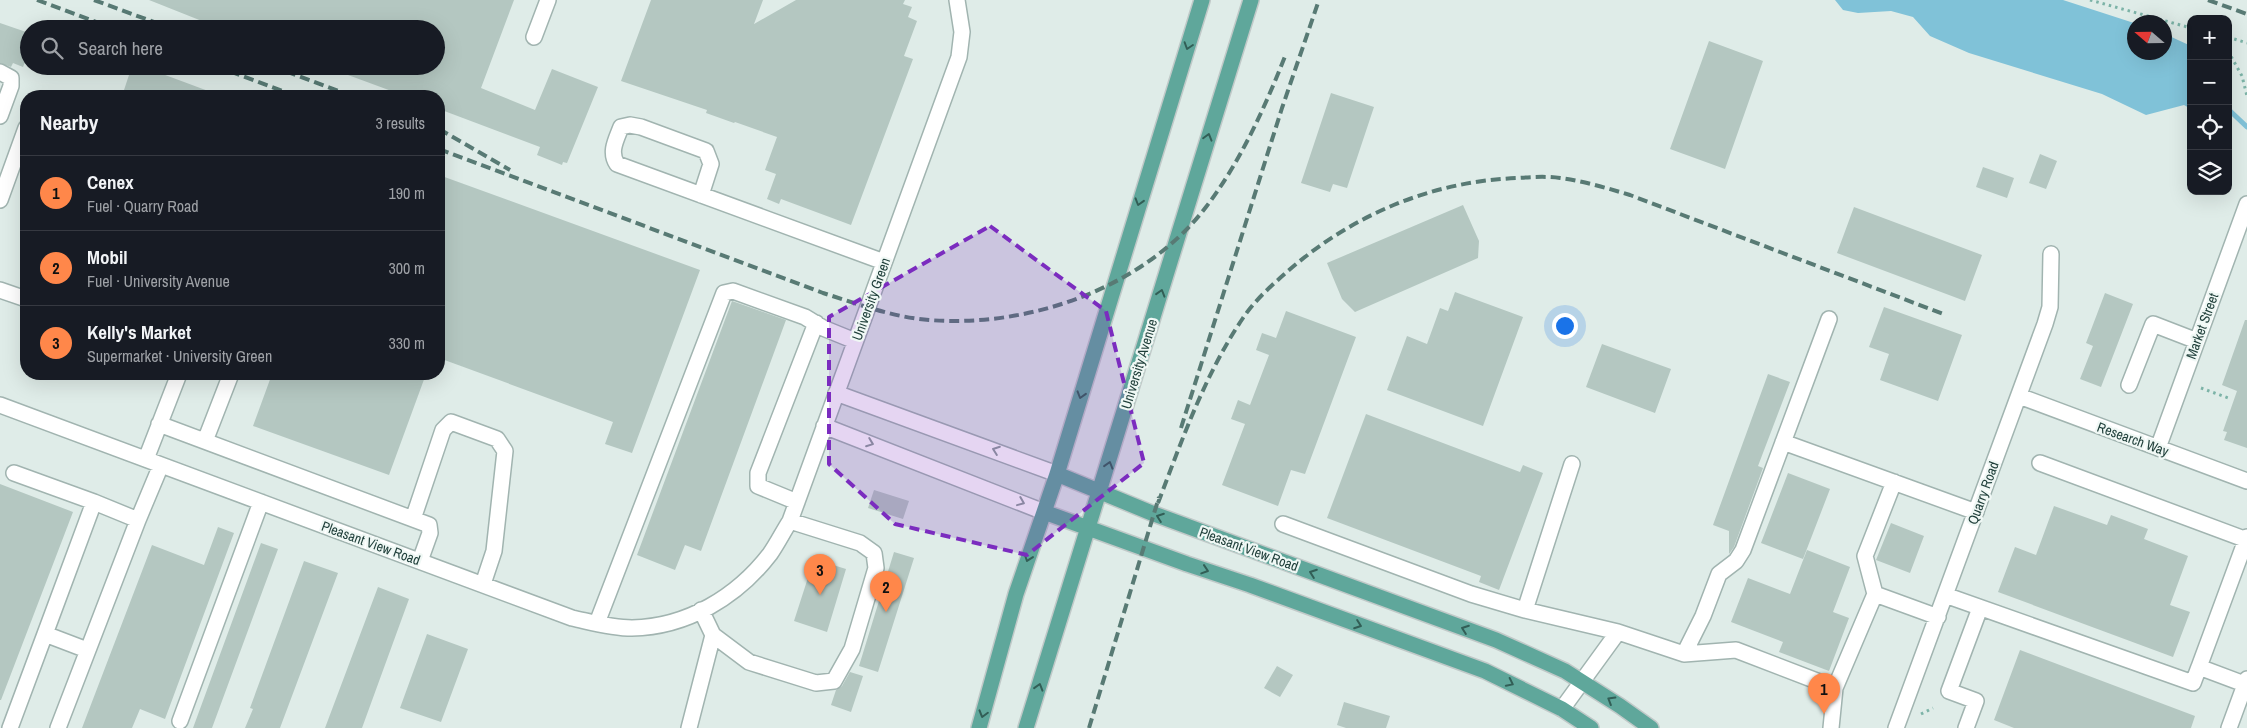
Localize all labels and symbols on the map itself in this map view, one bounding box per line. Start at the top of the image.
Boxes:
north arrow [2127,15,2172,60]
one-way arrow [1183,42,1193,50]
one-way arrow [1202,133,1212,141]
one-way arrow [1135,197,1145,205]
street label: University Green [848,255,894,343]
one-way arrow [1156,289,1166,297]
street label: Market Street [2182,291,2222,361]
your location [1552,313,1578,339]
street label: University Avenue [1117,317,1161,411]
one-way arrow [1077,390,1087,398]
street label: Research Way [2095,418,2171,460]
one-way arrow [865,437,874,447]
one-way arrow [992,446,1000,456]
street label: Quarry Road [1963,459,2003,527]
one-way arrow [1103,461,1113,469]
one-way arrow [1016,496,1025,507]
one-way arrow [1157,513,1165,523]
street label: Pleasant View Road [319,517,423,569]
street label: Pleasant View Road [1197,523,1301,575]
pin: 3 [804,554,836,595]
one-way arrow [1024,554,1034,562]
one-way arrow [1201,565,1209,575]
one-way arrow [1309,569,1318,579]
pin: 2 [870,571,902,612]
one-way arrow [1354,619,1362,629]
one-way arrow [1462,625,1470,635]
pin: 1 [1808,673,1840,714]
one-way arrow [1505,677,1514,687]
one-way arrow [1034,683,1044,691]
one-way arrow [1608,697,1617,706]
one-way arrow [978,710,989,719]

